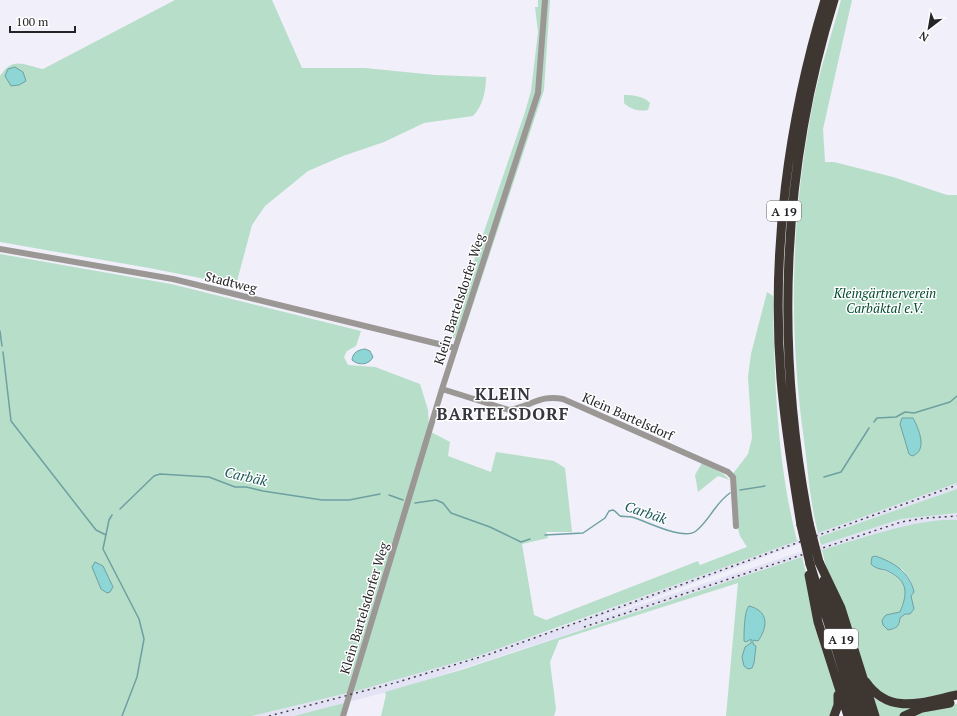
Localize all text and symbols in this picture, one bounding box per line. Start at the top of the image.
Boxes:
scale bar [10,8,75,34]
north arrow [909,8,949,48]
text: 100 m [16,14,49,29]
text: N [916,28,931,45]
road number: A 19 [767,201,801,221]
street label: Klein Bartelsdorfer Weg [429,231,489,367]
street label: Stadtweg [203,267,259,297]
park label: Kleingärtnerverein Carbäktal e.V. [833,284,936,317]
district label: KLEIN BARTELSDORF [436,382,570,425]
street label: Klein Bartelsdorf [580,388,678,445]
water label: Carbäk [223,462,269,490]
water label: Carbäk [623,496,670,528]
street label: Klein Bartelsdorfer Weg [335,540,393,676]
road number: A 19 [824,629,858,649]

